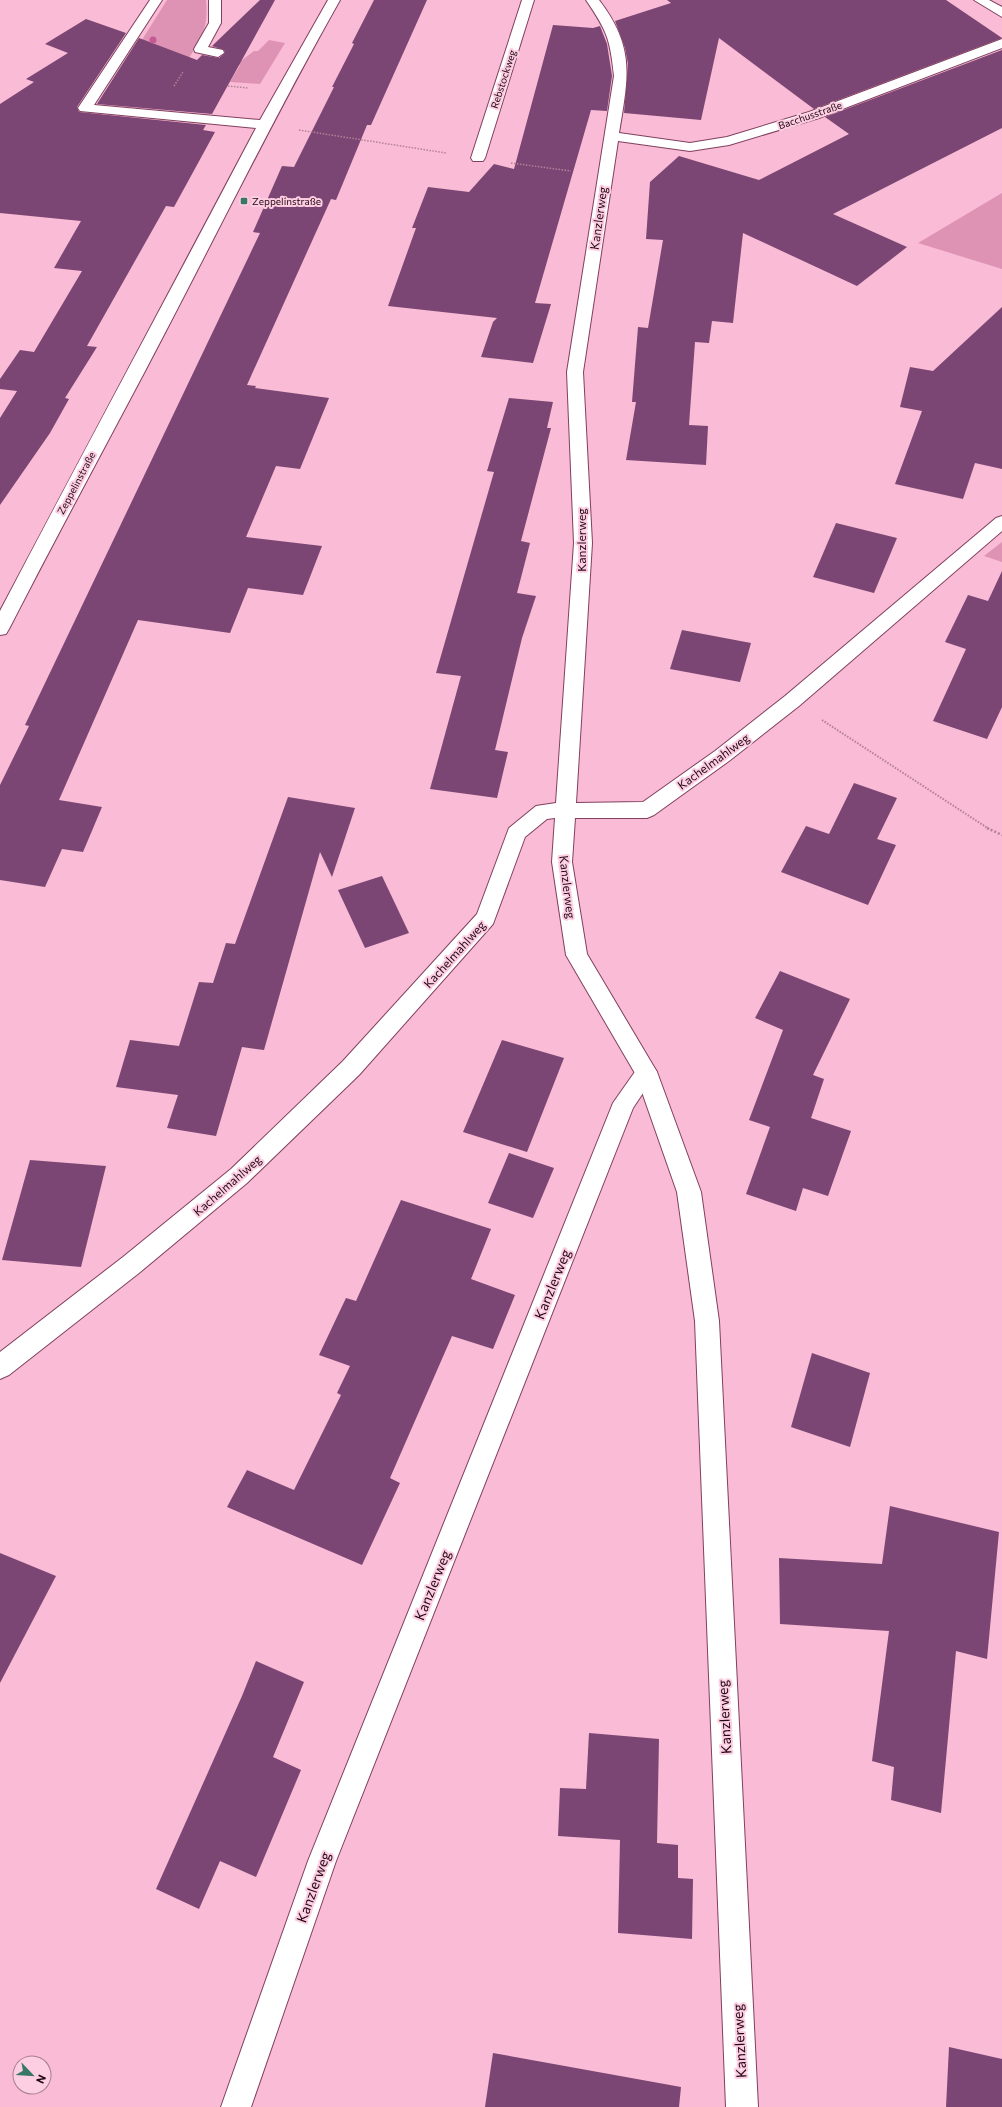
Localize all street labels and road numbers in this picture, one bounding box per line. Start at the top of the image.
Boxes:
street label: Rebstockweg [488,48,518,110]
street label: Bacchusstraße [777,98,843,132]
street label: Kanzlerweg [587,185,609,250]
street label: Zeppelinstraße [54,450,98,516]
street label: Kanzlerweg [574,508,588,572]
street label: Kachelmahlweg [674,730,752,792]
street label: Kanzlerweg [557,855,579,920]
street label: Kachelmahlweg [420,917,488,990]
street label: Kachelmahlweg [190,1151,264,1218]
street label: Kanzlerweg [530,1246,574,1322]
street label: Kanzlerweg [410,1547,454,1623]
street label: Kanzlerweg [714,1679,734,1754]
street label: Kanzlerweg [292,1849,334,1925]
street label: Kanzlerweg [729,2003,749,2078]

